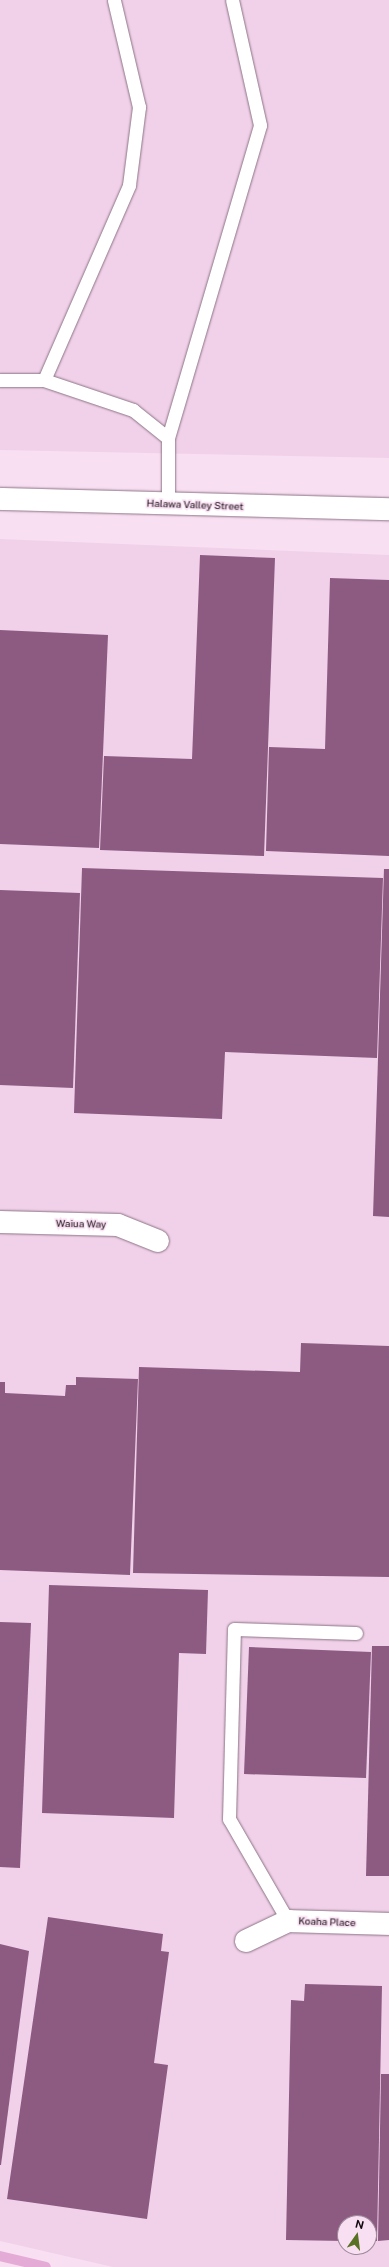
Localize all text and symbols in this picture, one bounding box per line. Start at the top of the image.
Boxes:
street label: Halawa Valley Street [146,497,244,513]
street label: Waiua Way [56,1218,106,1230]
street label: Koaha Place [298,1915,356,1929]
north arrow [337,2215,377,2255]
text: N [354,2217,365,2231]

